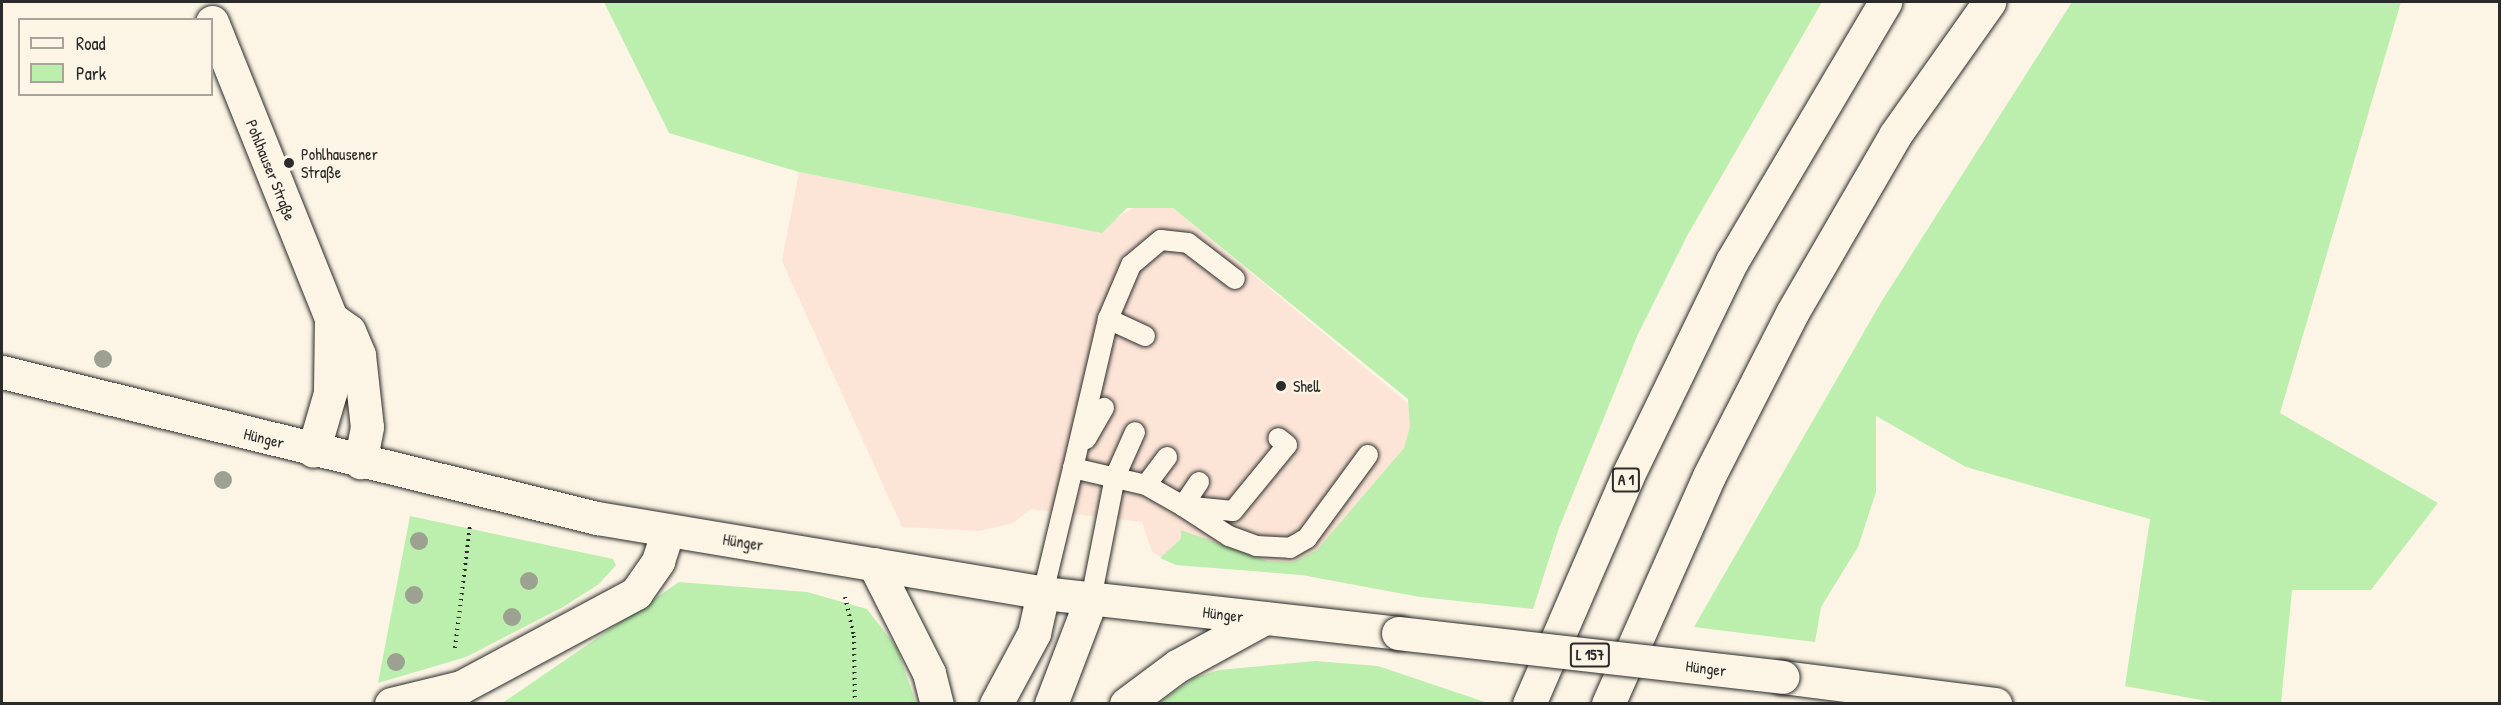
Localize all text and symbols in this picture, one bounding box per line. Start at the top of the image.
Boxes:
legend [18,18,213,96]
text: Road [76,31,106,56]
text: Park [76,61,106,86]
street label: Pohlhauser Straße [242,117,300,223]
place label: Pohlhausener Straße [301,144,378,182]
marker: Pohlhausener Straße [282,156,296,170]
place label: Shell [1293,376,1320,396]
marker: Shell [1274,379,1288,393]
street label: Hünger [242,424,286,452]
road number: A 1 [1611,468,1641,492]
street label: Hünger [721,529,765,555]
street label: Hünger [1202,602,1244,626]
road number: L 157 [1569,643,1611,667]
street label: Hünger [1685,656,1727,680]

